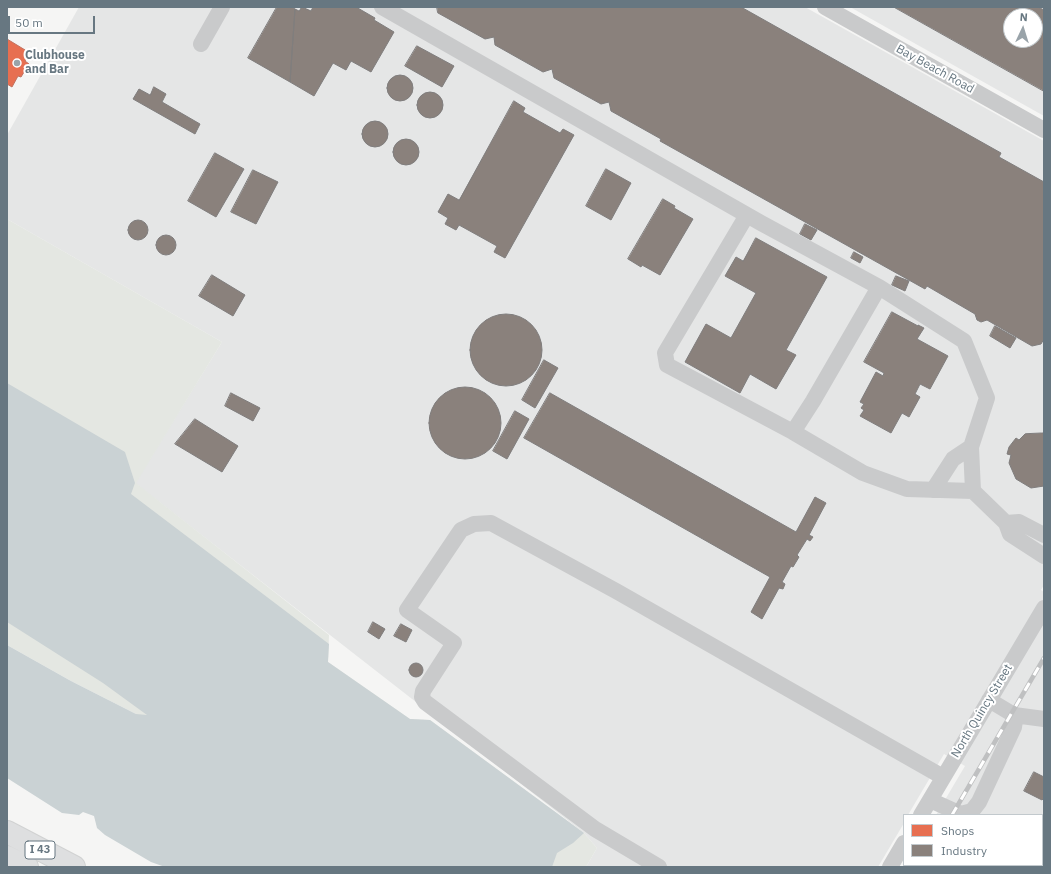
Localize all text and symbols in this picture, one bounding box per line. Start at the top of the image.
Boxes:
scale bar [10,8,97,34]
north arrow [1003,8,1043,48]
text: N [1019,10,1028,24]
text: 50 m [15,15,43,30]
street label: Bay Beach Road [893,42,977,96]
place label: Clubhouse and Bar [25,49,85,77]
marker: Clubhouse and Bar [12,58,22,68]
street label: North Quincy Street [948,662,1016,760]
legend [903,814,1043,866]
text: Shops [941,823,974,838]
road number: I 43 [25,841,55,859]
text: Industry [941,843,987,858]

